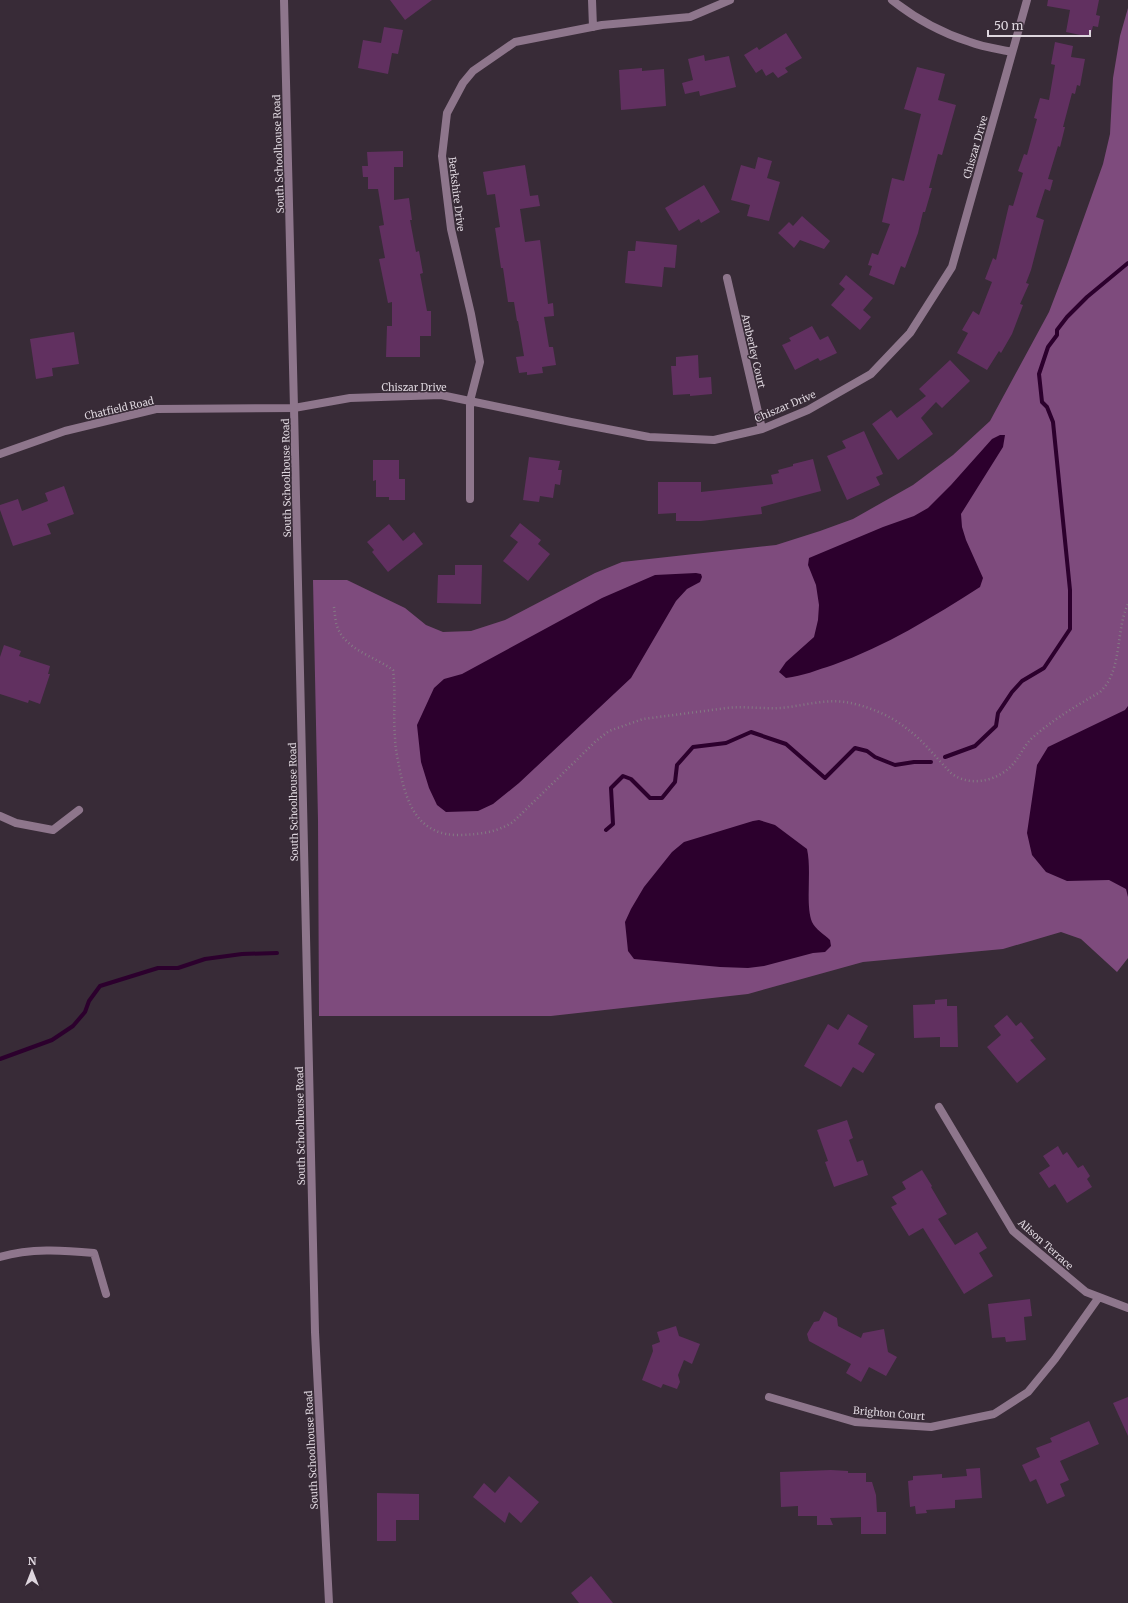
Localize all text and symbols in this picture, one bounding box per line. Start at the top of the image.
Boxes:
scale bar [988,12,1090,38]
text: 50 m [994,18,1023,33]
street label: South Schoolhouse Road [270,94,287,214]
street label: Chiszar Drive [960,114,991,180]
street label: Berkshire Drive [445,156,468,232]
street label: Amberley Court [738,312,768,390]
street label: Chiszar Drive [381,381,447,394]
street label: Chiszar Drive [753,388,818,425]
street label: Chatfield Road [83,394,155,423]
street label: South Schoolhouse Road [279,418,294,538]
street label: South Schoolhouse Road [286,742,301,862]
street label: South Schoolhouse Road [293,1066,308,1186]
street label: Alison Terrace [1015,1216,1076,1273]
street label: South Schoolhouse Road [302,1390,321,1510]
street label: Brighton Court [852,1404,926,1423]
north arrow [12,1551,52,1591]
text: N [28,1554,37,1568]

